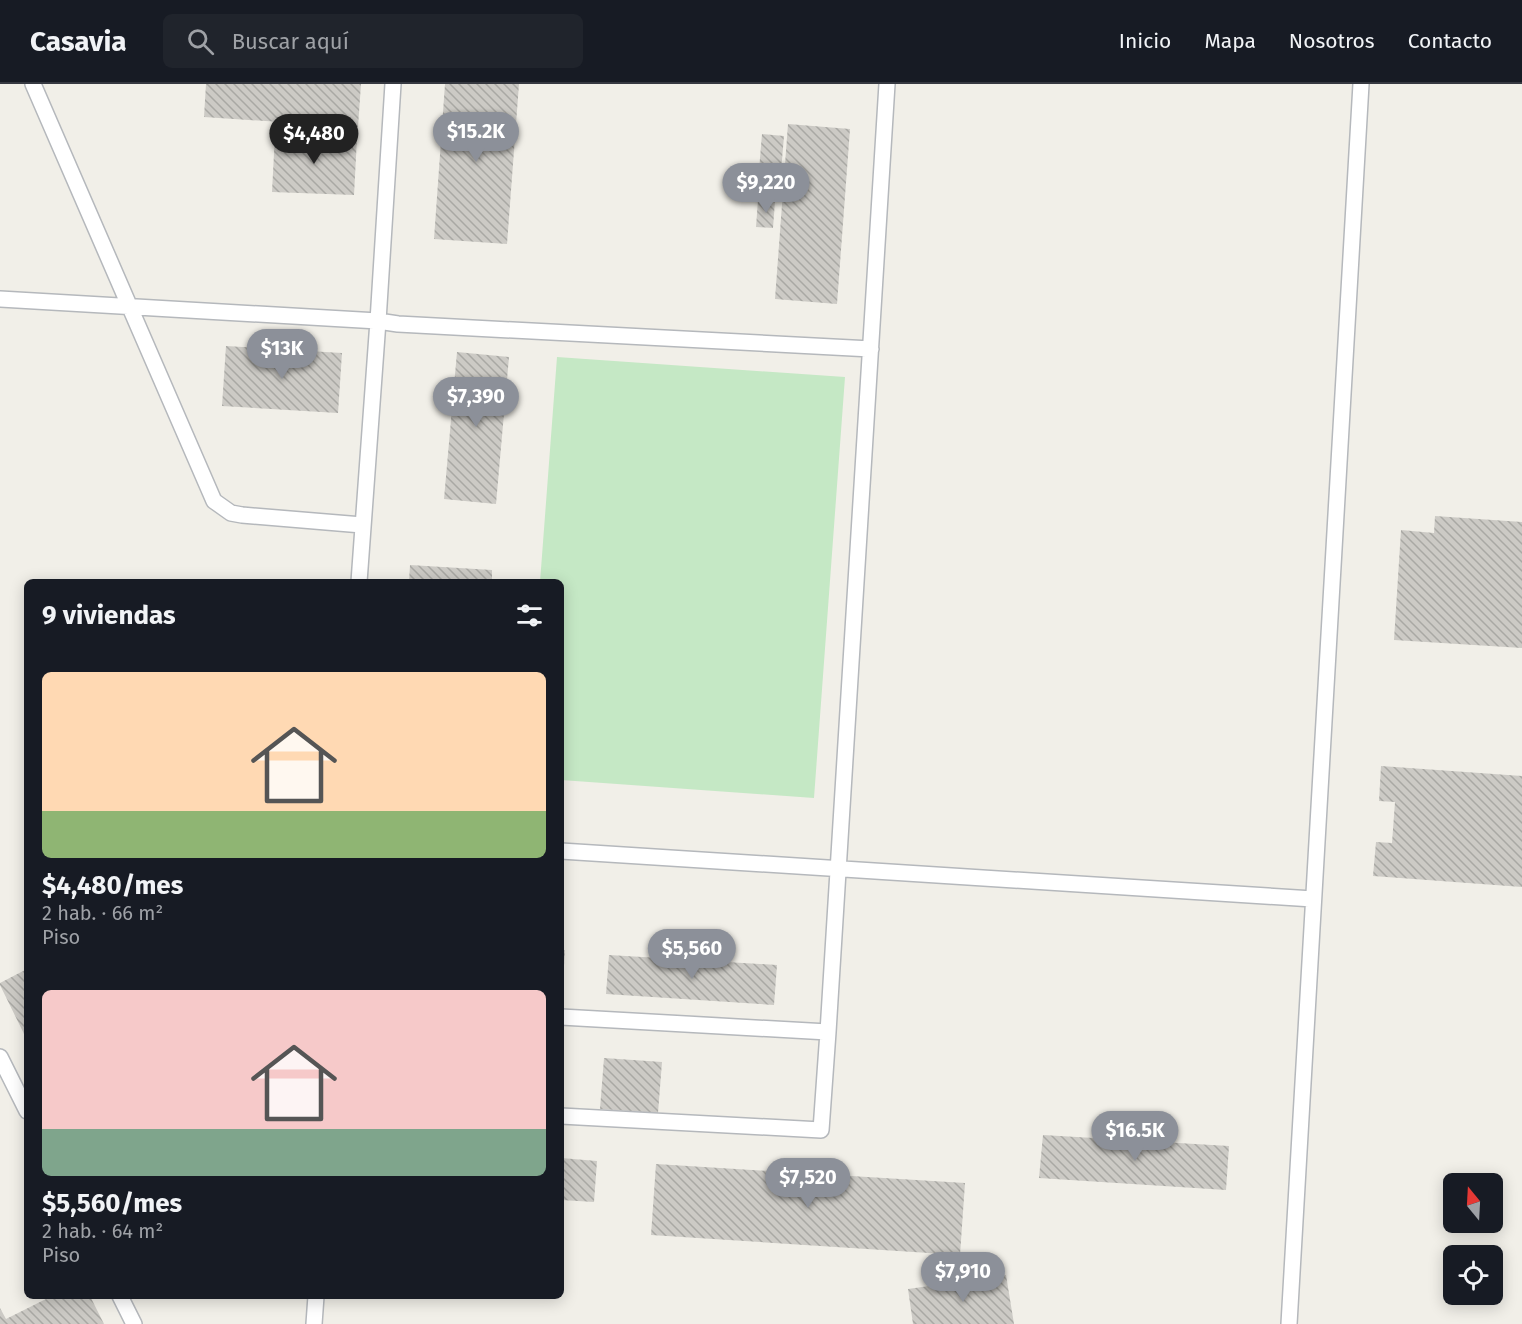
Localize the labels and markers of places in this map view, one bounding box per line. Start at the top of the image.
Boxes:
pin: $15.2K [427,112,525,163]
pin: $4,480 [265,114,363,165]
pin: $9,220 [717,163,815,214]
pin: $13K [246,329,318,380]
pin: $7,390 [427,377,525,428]
pin: $5,560 [643,929,741,980]
pin: $16.5K [1086,1111,1184,1162]
pin: $7,520 [759,1158,857,1209]
pin: $7,910 [914,1252,1012,1303]

